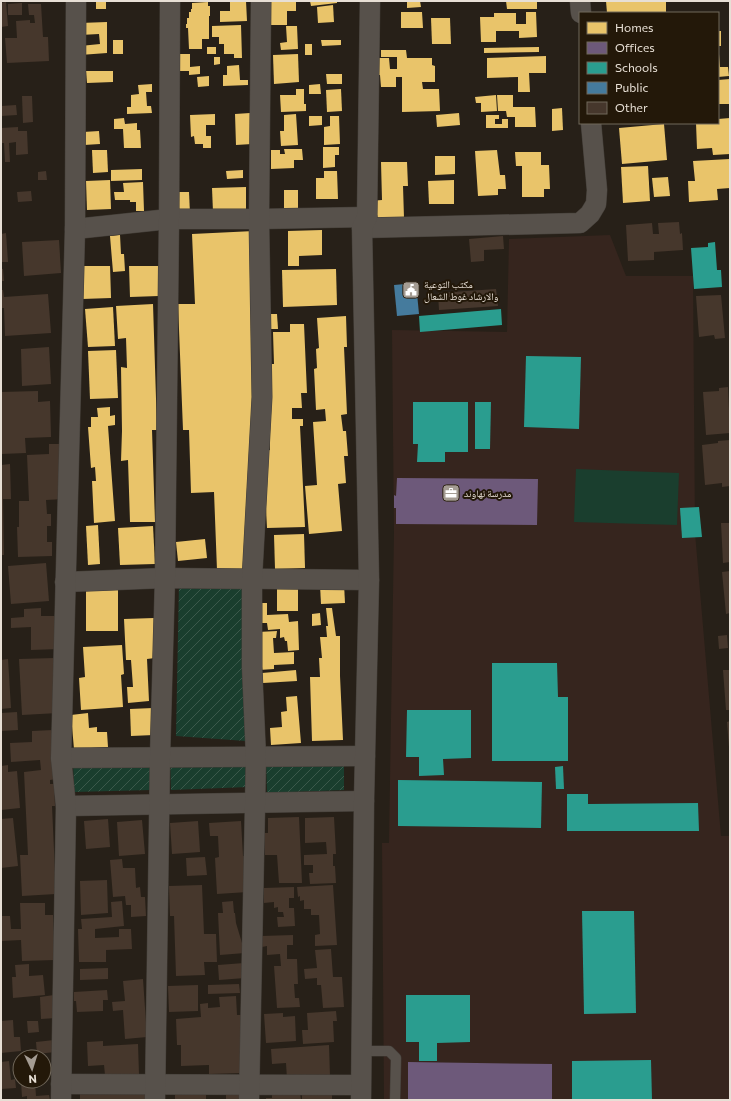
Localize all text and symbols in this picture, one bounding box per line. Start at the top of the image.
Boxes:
legend [579,12,719,124]
text: Homes [615,20,653,34]
text: Offices [615,40,655,54]
text: Schools [615,60,658,74]
text: Public [615,80,648,94]
text: Other [615,100,648,114]
place label: مكتب التوعية والارشاد غوط الشعال [424,278,499,303]
public building icon: مكتب التوعية والارشاد غوط الشعال [401,280,421,300]
office icon: مدرسة نهاوند [441,483,461,503]
place label: مدرسة نهاوند [464,487,512,499]
north arrow [12,1049,52,1089]
text: N [28,1073,37,1086]

